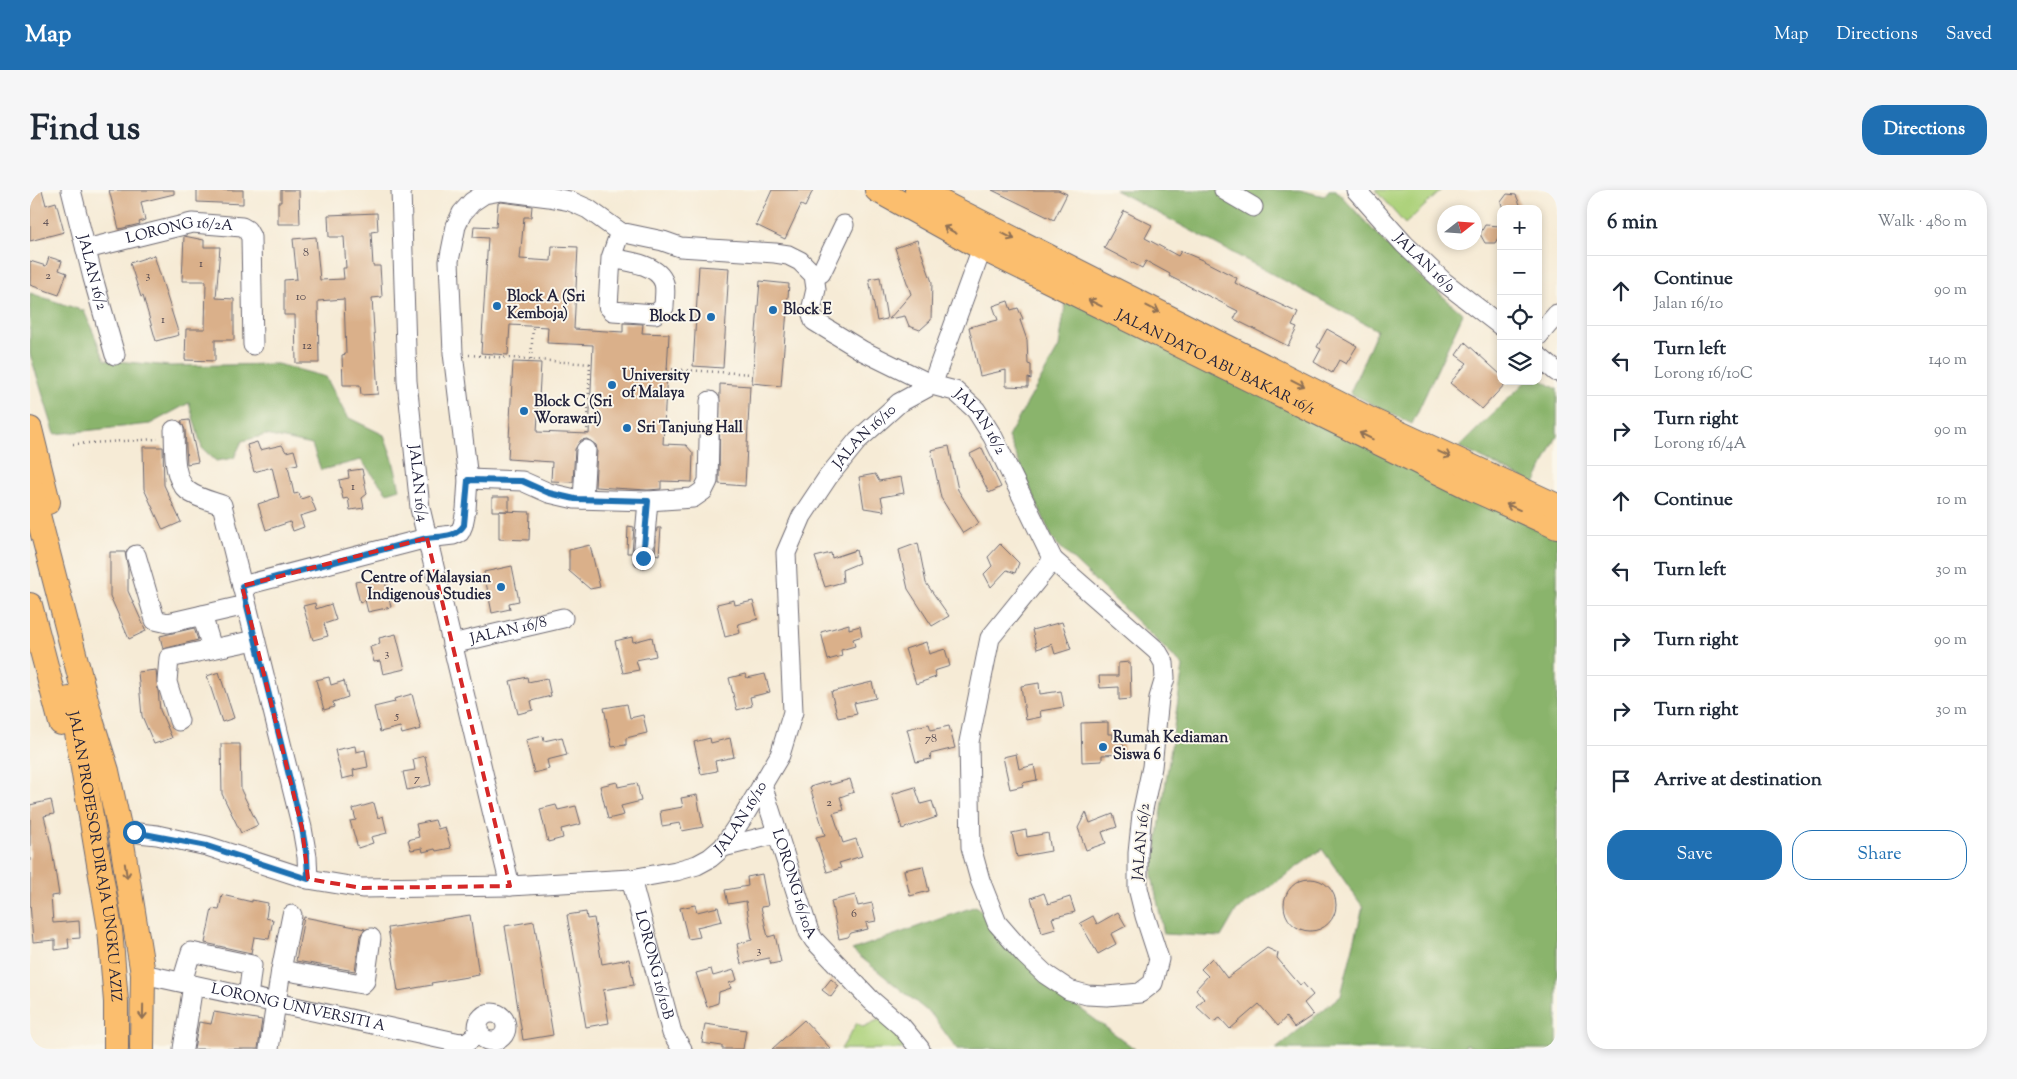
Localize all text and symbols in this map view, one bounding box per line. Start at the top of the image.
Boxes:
text: Map [25,18,71,52]
text: Map [1774,22,1809,48]
text: Directions [1837,22,1918,48]
text: Saved [1946,22,1992,48]
text: Find us [30,105,140,156]
button: Directions [1862,105,1987,155]
north arrow [1437,205,1482,250]
map controls [1497,205,1542,385]
button: + [1497,205,1542,250]
text: 6 min [1607,208,1658,238]
text: Walk · 480 m [1877,211,1967,234]
house number: 4 [43,212,49,230]
street label: LORONG 16/2A [124,212,234,249]
one-way arrow [942,225,957,235]
street label: JALAN 16/9 [1388,228,1459,297]
street label: JALAN 16/2 [72,231,112,313]
one-way arrow [1000,232,1015,241]
house number: 8 [303,244,309,262]
button: − [1497,250,1542,295]
house number: 1 [199,255,203,273]
text: Continue [1654,266,1733,293]
house number: 2 [45,267,51,285]
house number: 3 [146,267,151,285]
icon: ahead [1607,277,1635,305]
text: 90 m [1934,279,1967,302]
place label: Block A (Sri Kemboja) [507,287,586,325]
house number: 10 [296,288,306,306]
text: Jalan 16/10 [1654,293,1723,316]
button: locate [1497,295,1542,340]
one-way arrow [1088,297,1103,307]
marker: Block A (Sri Kemboja) [491,300,503,312]
place label: Block E [783,300,833,321]
marker: Block E [767,304,779,316]
street label: JALAN DATO ABU BAKAR 16/1 [1111,304,1319,420]
one-way arrow [1145,305,1160,315]
place label: Block D [649,307,701,328]
house number: 1 [161,311,165,329]
marker: Block D [705,311,717,323]
text: Turn left [1654,336,1726,363]
house number: 12 [302,337,312,355]
button: layers [1497,340,1542,385]
icon: left [1607,347,1635,375]
text: 140 m [1929,349,1967,372]
text: Lorong 16/10C [1654,363,1753,386]
place label: University of Malaya [622,366,691,404]
one-way arrow [1290,378,1305,388]
marker: University of Malaya [606,379,618,391]
street label: JALAN 16/2 [948,383,1010,458]
place label: Block C (Sri Worawari) [534,392,613,430]
street label: JALAN 16/10 [827,400,901,474]
marker: Block C (Sri Worawari) [518,405,530,417]
text: Turn right [1654,406,1738,433]
icon: right [1607,417,1635,445]
place label: Sri Tanjung Hall [637,418,744,439]
text: 90 m [1934,419,1967,442]
marker: Sri Tanjung Hall [621,422,633,434]
one-way arrow [1359,431,1374,441]
text: Lorong 16/4A [1654,433,1747,456]
street label: JALAN 16/4 [403,443,434,524]
one-way arrow [1436,449,1451,459]
house number: 1 [351,478,355,496]
icon: ahead [1607,487,1635,515]
text: Continue [1654,487,1733,514]
text: 10 m [1937,489,1967,512]
one-way arrow [1506,501,1521,511]
route end [632,547,655,570]
icon: left [1607,557,1635,585]
text: Turn left [1654,557,1726,584]
text: 30 m [1936,559,1967,582]
place label: Centre of Malaysian Indigenous Studies [361,568,491,606]
marker: Centre of Malaysian Indigenous Studies [495,581,507,593]
street label: JALAN 16/8 [467,612,549,650]
icon: right [1607,627,1635,655]
text: Turn right [1654,627,1738,654]
text: 90 m [1934,629,1967,652]
house number: 3 [385,645,390,663]
icon: right [1607,697,1635,725]
text: Turn right [1654,697,1738,724]
text: 30 m [1936,699,1967,722]
house number: 5 [394,707,399,725]
street label: JALAN PROFESOR DIRAJA UNGKU AZIZ [62,708,126,1003]
place label: Rumah Kediaman Siswa 6 [1113,728,1228,766]
house number: 78 [925,730,937,748]
marker: Rumah Kediaman Siswa 6 [1097,741,1109,753]
icon: arrive [1607,767,1635,795]
text: Arrive at destination [1654,767,1822,794]
house number: 7 [414,770,420,788]
street label: JALAN 16/10 [710,778,772,861]
house number: 2 [826,794,832,812]
street label: JALAN 16/2 [1128,803,1156,882]
route start [123,821,146,844]
street label: LORONG 16/10A [766,827,821,943]
button: Save [1607,830,1782,880]
button: Share [1792,830,1967,880]
one-way arrow [122,862,132,878]
house number: 6 [851,905,857,923]
street label: LORONG 16/10B [629,908,679,1022]
house number: 3 [757,942,762,960]
street label: LORONG UNIVERSITI A [209,979,387,1037]
one-way arrow [138,1003,148,1019]

